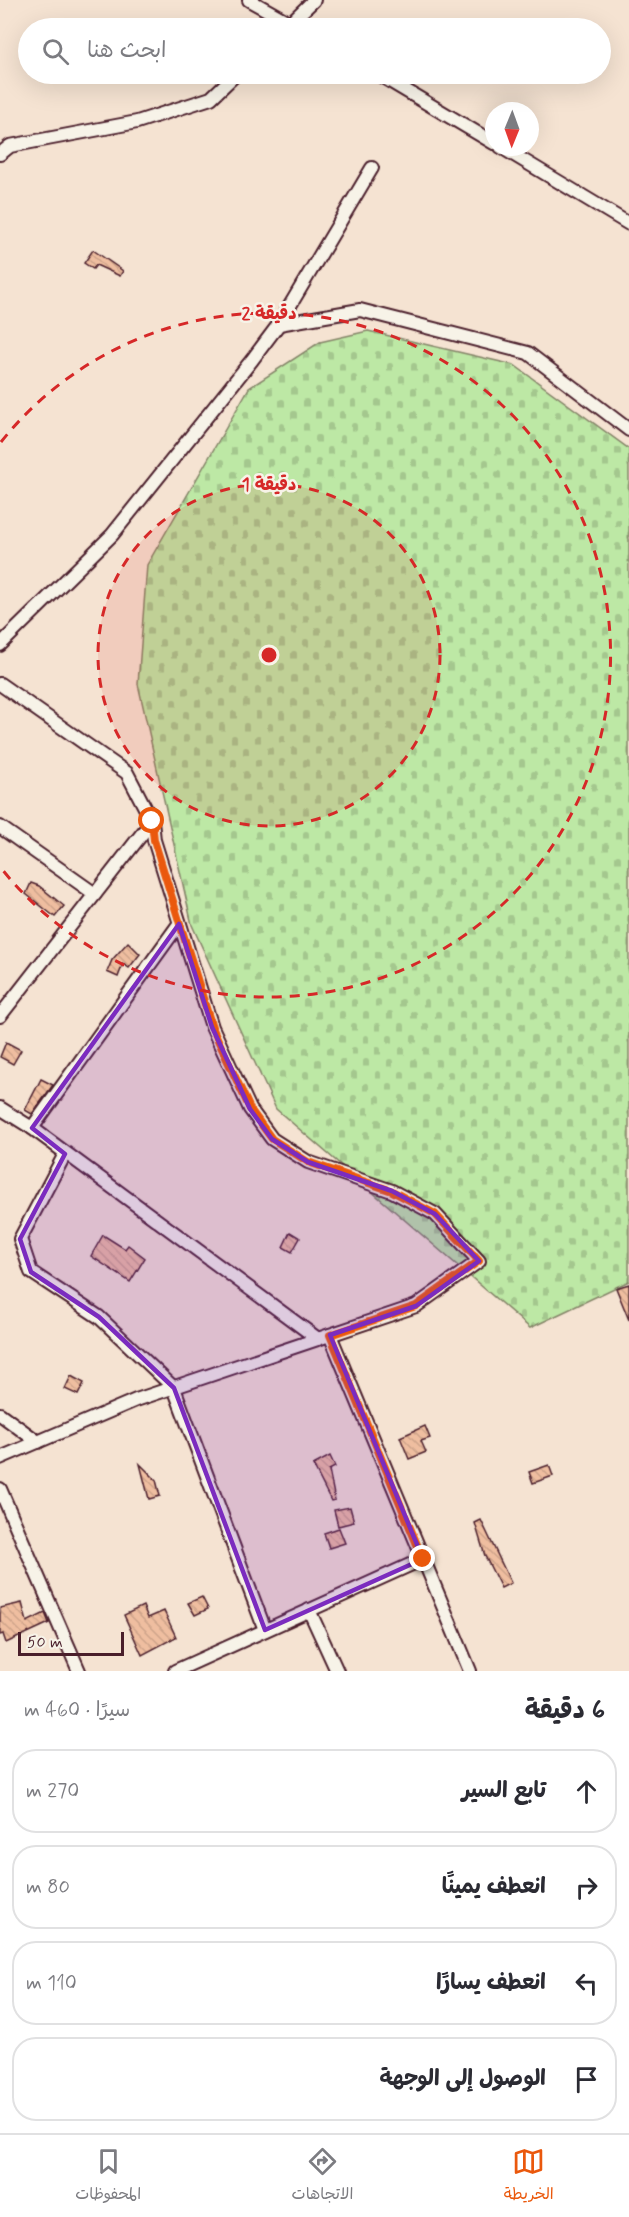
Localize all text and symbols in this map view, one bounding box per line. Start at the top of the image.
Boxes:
search box [18,18,611,84]
icon: search [39,35,72,68]
text: ابحث هنا [87,37,167,65]
north arrow [485,102,539,156]
text: 2 دقيقة [241,302,297,326]
text: 1 دقيقة [242,473,296,497]
centre of rings [259,645,279,665]
route start [138,807,164,833]
route end [409,1545,435,1571]
scale bar [18,1629,124,1656]
text: 50 m [27,1632,63,1653]
text: 6 دقيقة [525,1694,605,1728]
text: سيرًا · 460 m [24,1697,130,1724]
icon: ahead [570,1775,603,1808]
text: تابع السير [462,1777,546,1805]
text: 270 m [26,1778,79,1805]
icon: right [570,1871,603,1904]
text: انعطف يمينًا [442,1873,546,1901]
text: 80 m [26,1874,70,1901]
icon: left [570,1967,603,2000]
text: انعطف يسارًا [436,1969,546,1997]
text: 110 m [26,1970,77,1997]
icon: arrive [570,2063,603,2096]
text: الوصول إلى الوجهة [379,2065,546,2093]
tab: المحفوظات [75,2145,141,2208]
tab: الاتجاهات [292,2145,353,2208]
tab: الخريطة [504,2145,554,2208]

